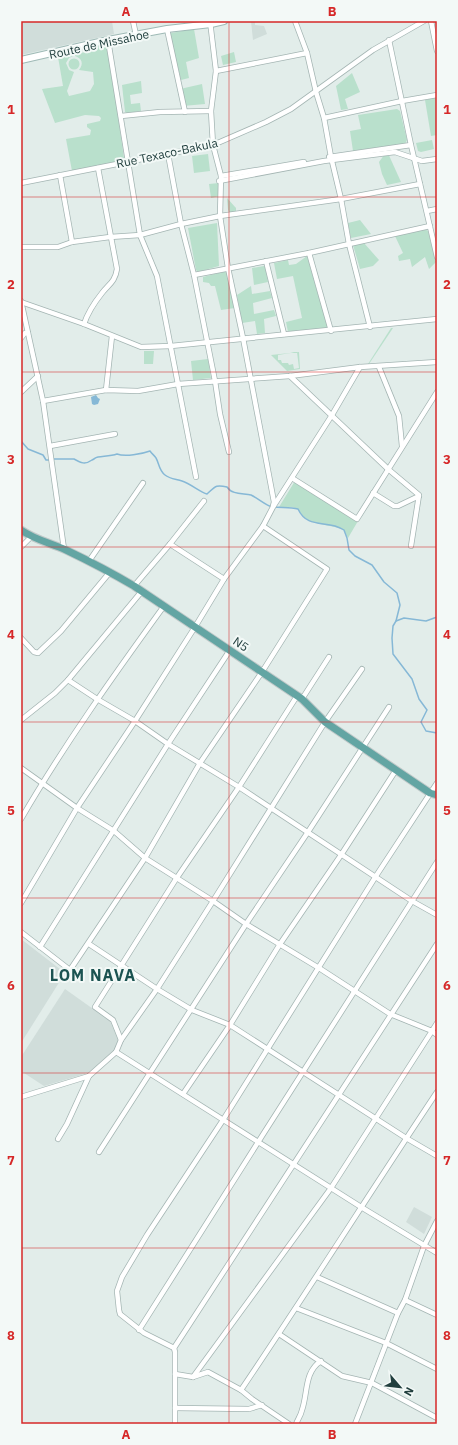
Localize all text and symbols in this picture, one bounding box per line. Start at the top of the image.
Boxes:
text: A [122,3,131,20]
text: B [328,3,337,20]
street label: Route de Missahoe [48,26,151,62]
text: 1 [7,101,15,118]
text: 1 [443,101,451,118]
street label: Rue Texaco-Bakula [115,135,220,171]
text: 2 [7,276,15,293]
text: 2 [443,276,451,293]
text: 3 [7,451,15,468]
text: 3 [443,451,451,468]
text: 4 [7,626,15,643]
text: 4 [443,626,451,643]
street label: N5 [230,633,252,655]
text: 5 [7,802,15,819]
text: 5 [443,802,451,819]
district label: LOM NAVA [50,965,136,985]
text: 6 [7,977,15,994]
text: 6 [443,977,451,994]
text: 7 [7,1152,15,1169]
text: 7 [443,1152,451,1169]
text: 8 [7,1327,15,1344]
text: 8 [443,1327,451,1344]
north arrow [380,1367,420,1407]
text: N [401,1385,417,1399]
text: A [122,1426,131,1443]
text: B [328,1426,337,1443]

